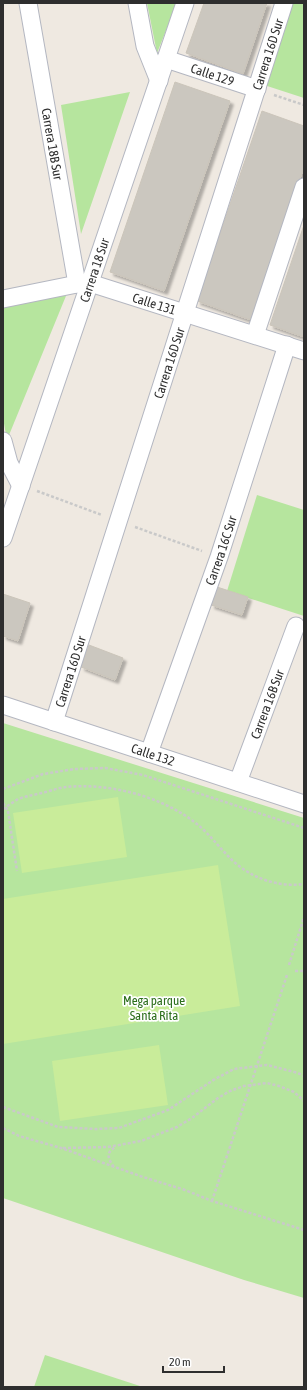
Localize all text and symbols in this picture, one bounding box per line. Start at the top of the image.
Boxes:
street label: Carrera 16D Sur [250,17,286,92]
street label: Calle 129 [189,61,236,89]
street label: Carrera 18B Sur [38,107,66,181]
street label: Carrera 18 Sur [77,236,112,304]
street label: Calle 131 [131,290,178,318]
street label: Carrera 16D Sur [151,325,188,401]
street label: Carrera 16C Sur [203,514,240,587]
street label: Carrera 16D Sur [52,634,89,709]
street label: Carrera 16B Sur [248,668,287,741]
street label: Calle 132 [129,741,177,769]
park label: Mega parque Santa Rita [123,993,185,1023]
scale bar [163,1348,224,1374]
text: 20 m [169,1355,191,1369]

